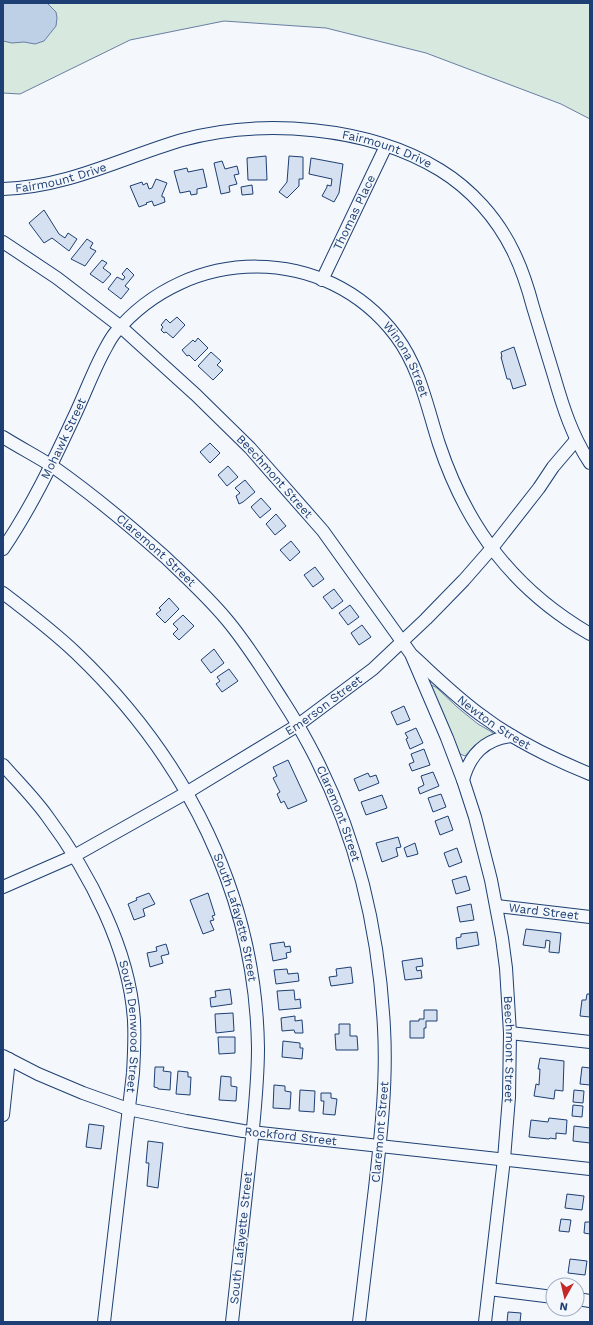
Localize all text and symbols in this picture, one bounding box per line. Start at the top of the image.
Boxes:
street label: Fairmount Drive [341,127,434,171]
street label: Fairmount Drive [14,160,108,195]
street label: Thomas Place [330,172,378,252]
street label: Winona Street [380,319,431,399]
street label: Mohawk Street [38,396,89,482]
street label: Beechmont Street [234,432,315,521]
street label: Claremont Street [114,511,199,589]
street label: Emerson Street [282,673,365,738]
street label: Newton Street [455,693,533,752]
street label: Claremont Street [314,763,363,863]
street label: South Lafayette Street [211,851,260,982]
street label: Ward Street [508,900,579,923]
street label: South Denwood Street [116,958,141,1094]
street label: Beechmont Street [501,995,517,1103]
street label: Claremont Street [369,1081,391,1183]
street label: Rockford Street [244,1124,338,1148]
street label: South Lafayette Street [227,1171,255,1305]
north arrow [545,1277,585,1317]
text: N [559,1299,569,1313]

